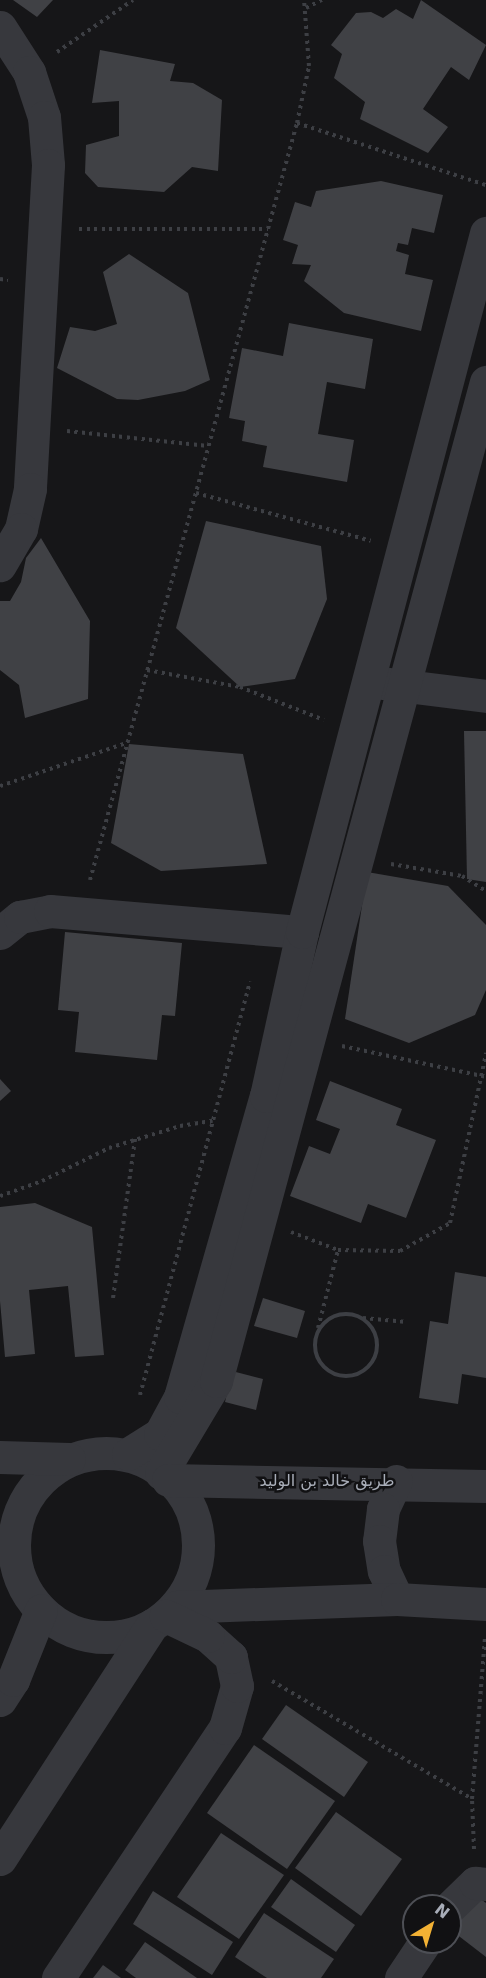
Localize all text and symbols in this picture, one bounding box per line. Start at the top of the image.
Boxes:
street label: طريق خالد بن الوليد [260,1471,394,1491]
north arrow [402,1894,462,1954]
text: N [431,1899,453,1923]

